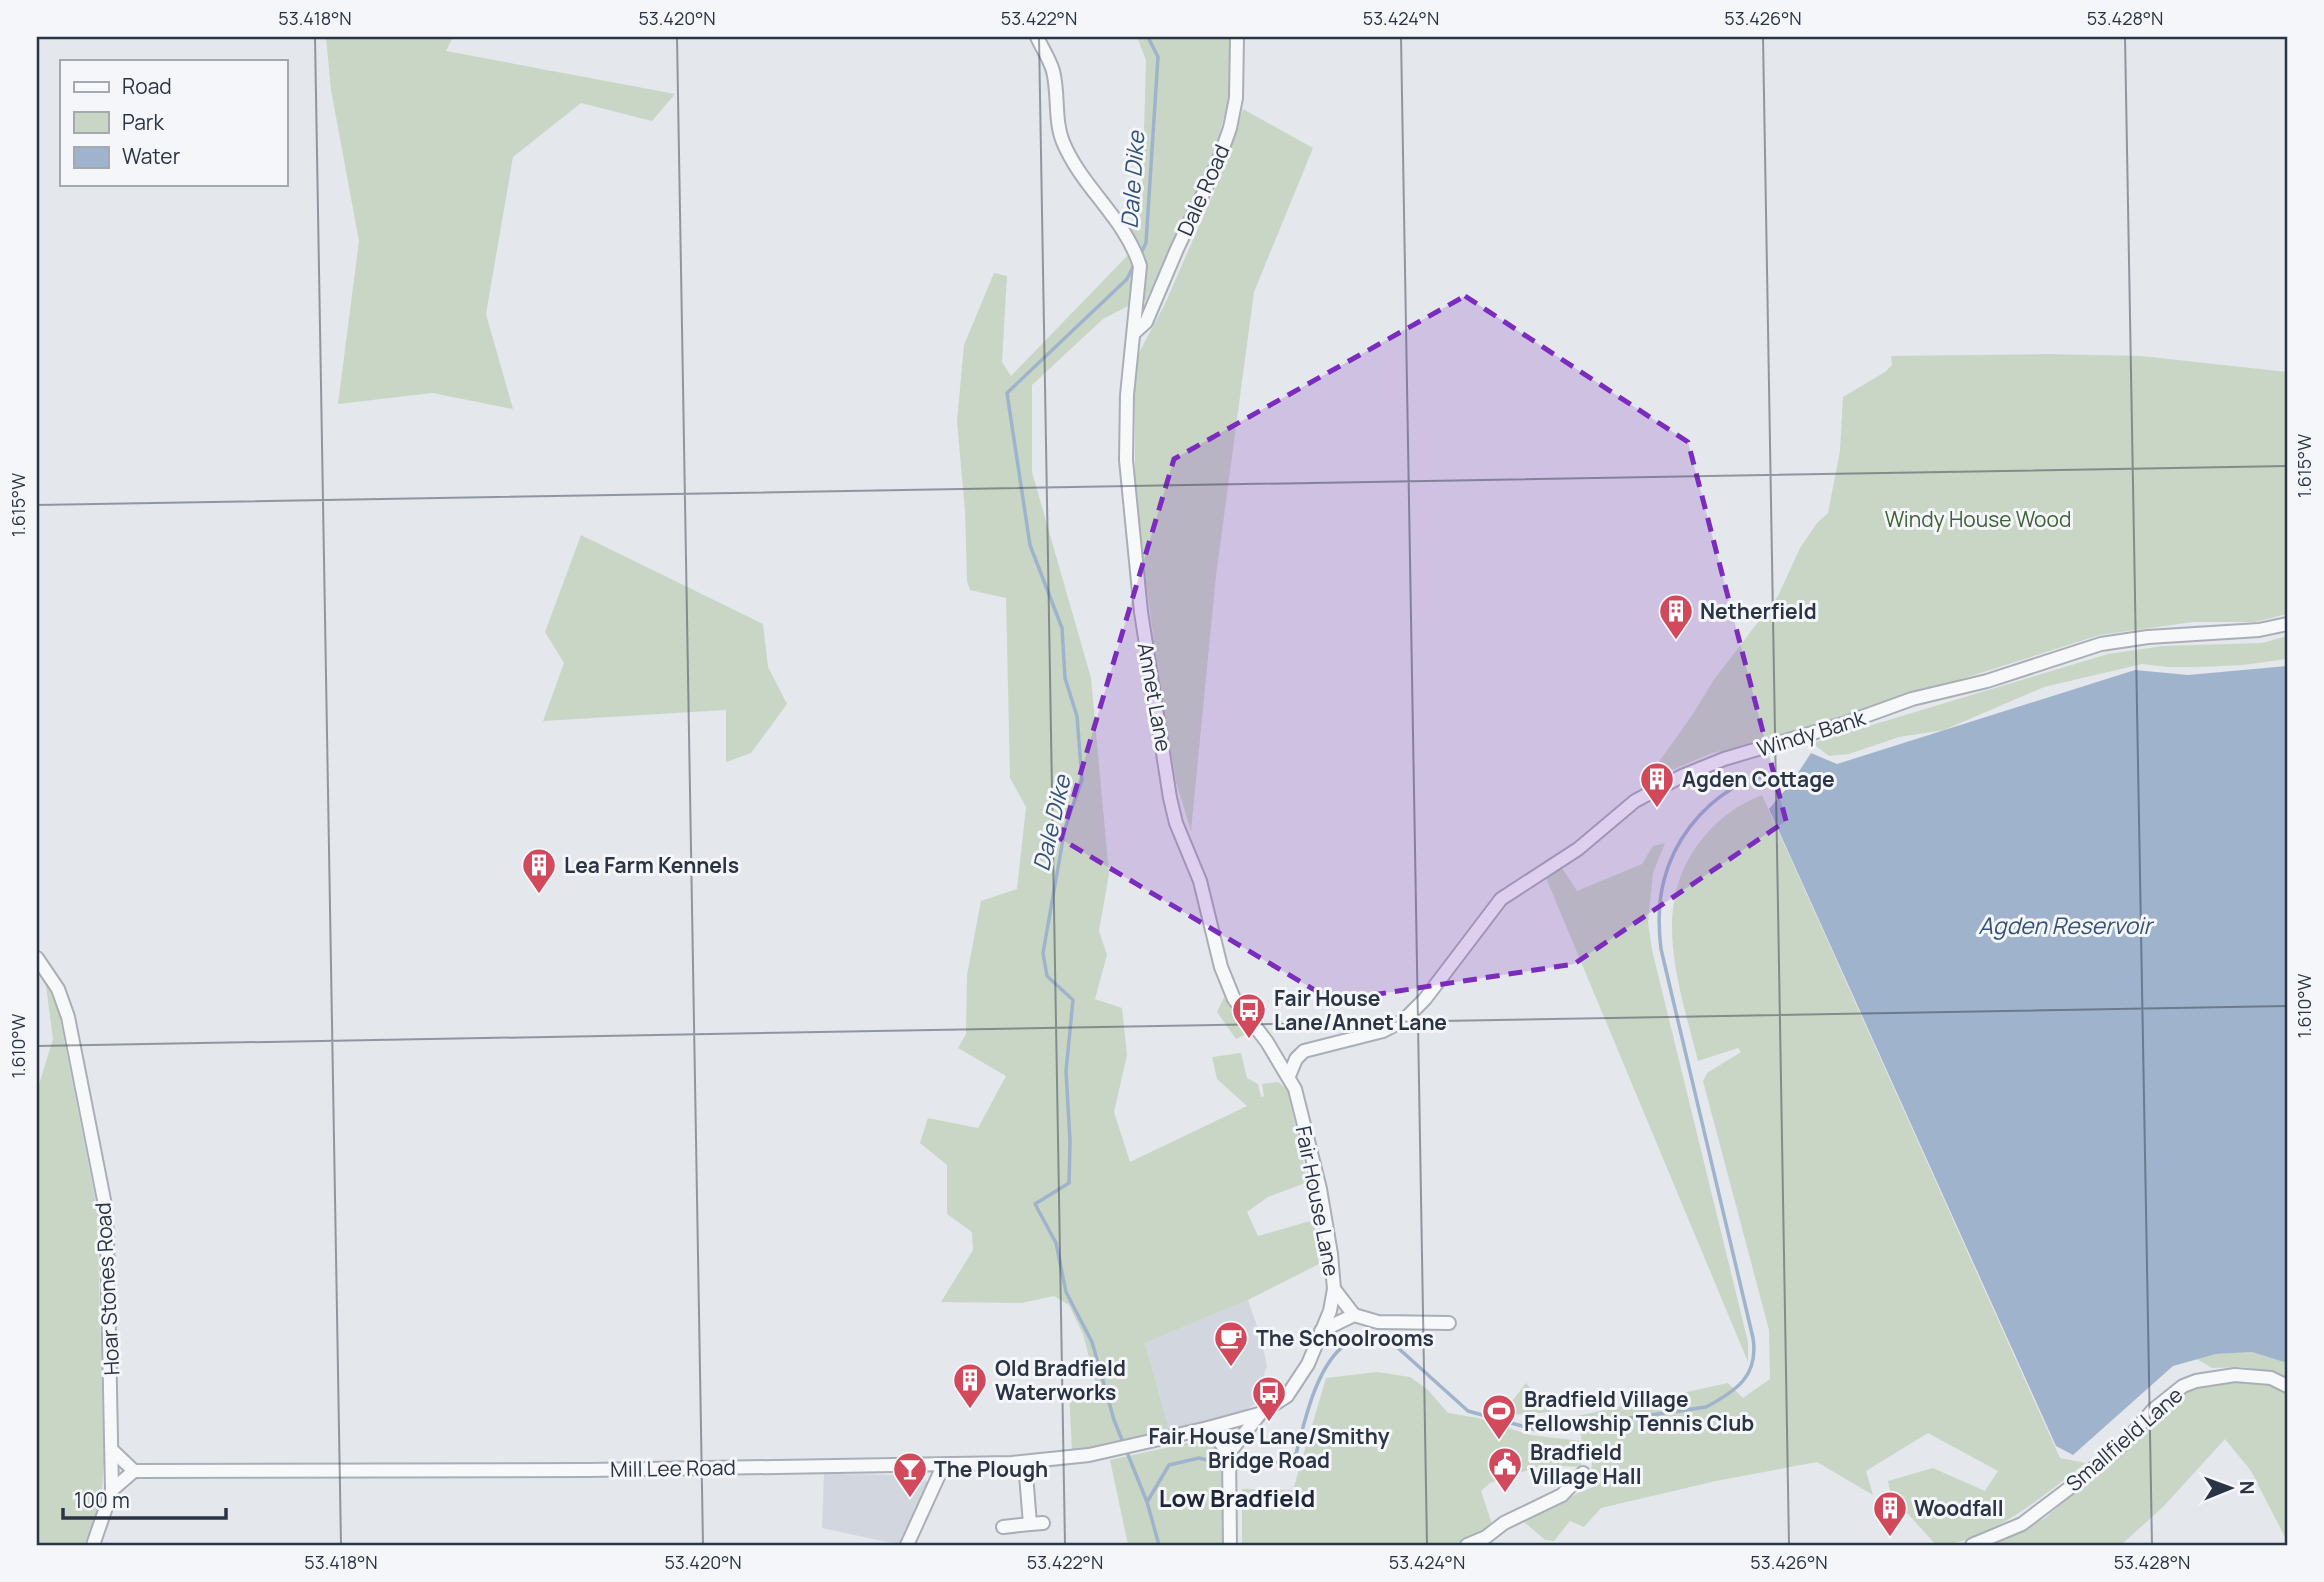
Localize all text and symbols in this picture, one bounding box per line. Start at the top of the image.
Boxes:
text: 53.418°N [278,6,352,30]
text: 53.420°N [638,6,716,30]
text: 53.422°N [1001,6,1077,30]
text: 53.424°N [1363,6,1439,30]
text: 53.426°N [1724,6,1802,30]
text: 53.428°N [2087,6,2163,30]
legend [60,60,287,186]
text: Road [122,72,172,100]
text: Park [122,108,164,136]
water label: Dale Dike [1113,129,1151,230]
street label: Dale Road [1170,140,1236,240]
text: Water [122,142,181,170]
text: 1.615°W [2292,434,2316,498]
text: 1.615°W [6,473,30,537]
park label: Windy House Wood [1885,505,2071,533]
building icon: Netherfield [1657,592,1695,641]
place label: Netherfield [1700,597,1817,625]
street label: Annet Lane [1132,640,1178,754]
street label: Windy Bank [1754,703,1869,763]
building icon: Agden Cottage [1638,760,1676,809]
place label: Agden Cottage [1682,765,1835,793]
water label: Dale Dike [1024,771,1078,874]
building icon: Lea Farm Kennels [520,846,558,895]
place label: Lea Farm Kennels [564,851,739,879]
water label: Agden Reservoir [1978,909,2154,941]
text: 1.610°W [2292,973,2316,1038]
place label: Fair House Lane/Annet Lane [1274,984,1447,1036]
bus stop icon: Fair House Lane/Annet Lane [1230,991,1268,1040]
text: 1.610°W [6,1013,30,1078]
street label: Fair House Lane [1290,1124,1346,1278]
street label: Hoar Stones Road [88,1202,126,1376]
cafe icon: The Schoolrooms [1212,1319,1250,1368]
place label: The Schoolrooms [1256,1324,1434,1352]
place label: Old Bradfield Waterworks [995,1354,1126,1406]
building icon: Old Bradfield Waterworks [951,1361,989,1410]
bus stop icon: Fair House Lane/Smithy Bridge Road [1250,1374,1288,1423]
street label: Smallfield Lane [2060,1381,2188,1497]
place label: Bradfield Village Fellowship Tennis Club [1524,1385,1754,1437]
sports icon: Bradfield Village Fellowship Tennis Club [1480,1392,1518,1441]
place label: Fair House Lane/Smithy Bridge Road [1148,1422,1390,1474]
place label: Bradfield Village Hall [1530,1438,1642,1490]
public building icon: Bradfield Village Hall [1486,1445,1524,1494]
bar icon: The Plough [891,1450,929,1499]
north arrow [2194,1452,2264,1522]
street label: Mill Lee Road [610,1453,736,1483]
place label: The Plough [934,1455,1048,1483]
scale bar [63,1477,226,1521]
district label: Low Bradfield [1159,1481,1315,1514]
text: N [2234,1481,2260,1495]
text: 100 m [74,1486,130,1514]
building icon: Woodfall [1871,1489,1909,1538]
place label: Woodfall [1914,1494,2004,1522]
text: 53.418°N [304,1550,378,1574]
text: 53.420°N [664,1550,742,1574]
text: 53.422°N [1027,1550,1103,1574]
text: 53.424°N [1389,1550,1465,1574]
text: 53.426°N [1750,1550,1828,1574]
text: 53.428°N [2114,1550,2190,1574]

